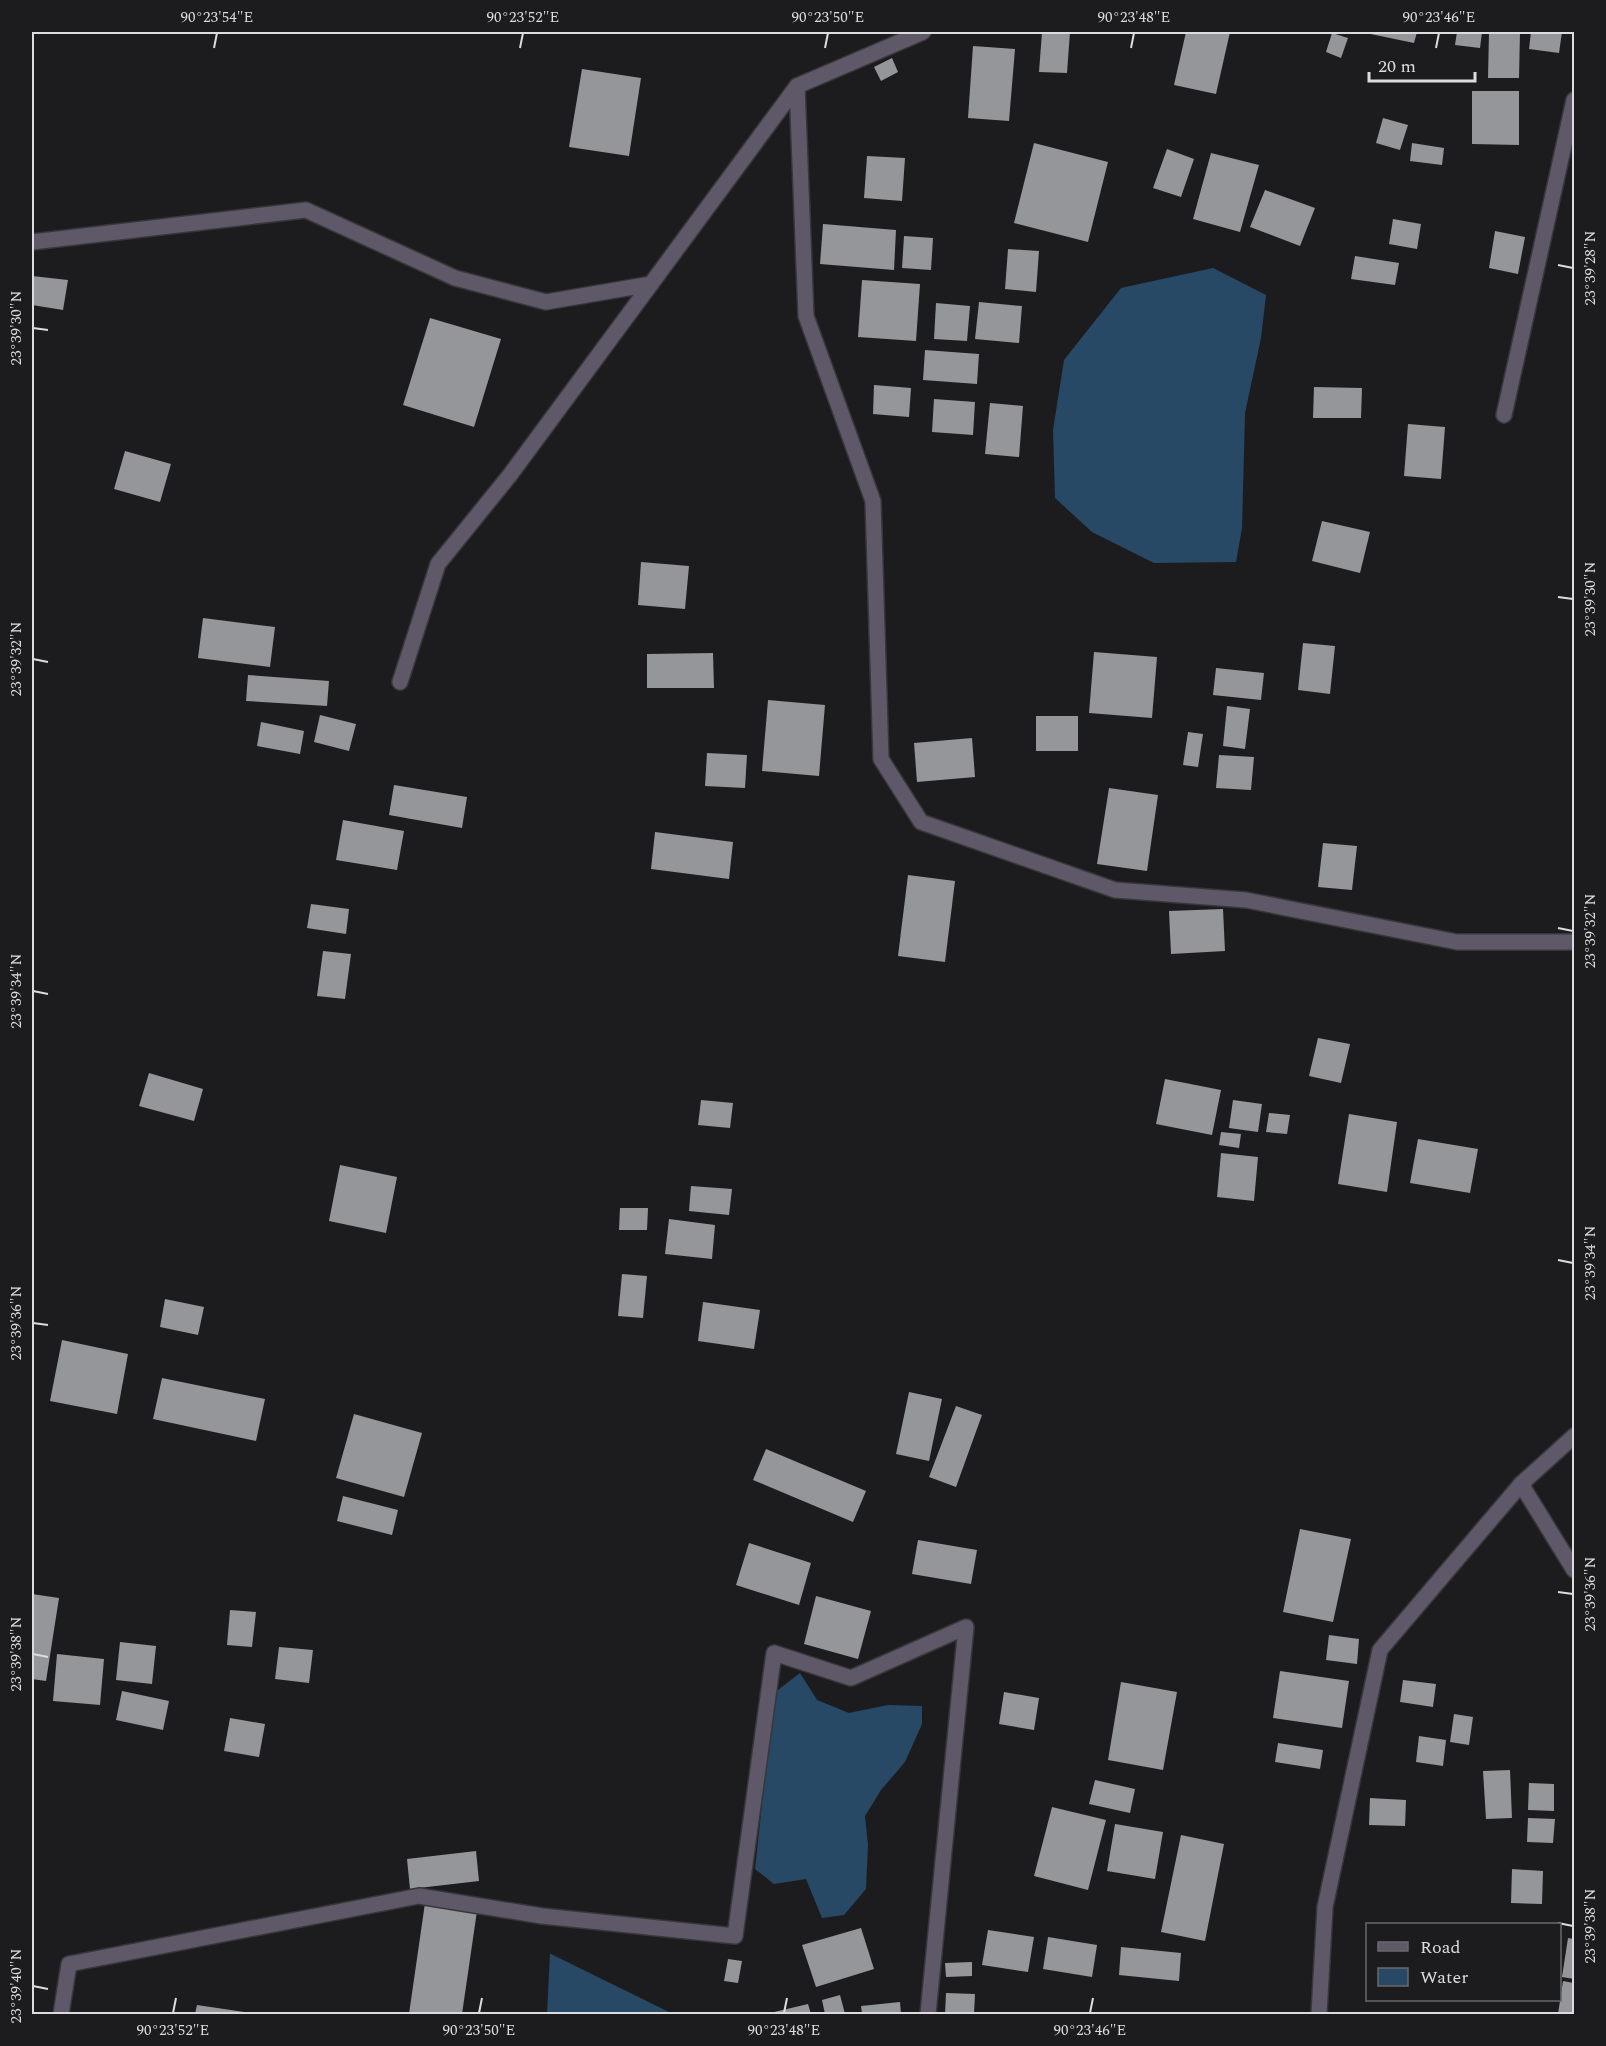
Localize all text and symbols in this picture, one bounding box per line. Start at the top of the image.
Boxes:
text: 90°23'54"E [181,6,253,29]
text: 90°23'52"E [487,6,559,29]
text: 90°23'50"E [792,6,864,29]
text: 90°23'48"E [1098,6,1170,29]
text: 90°23'46"E [1403,6,1475,29]
scale bar [1369,45,1476,83]
text: 20 m [1378,53,1416,80]
text: 23°39'28"N [1579,230,1602,306]
text: 23°39'30"N [5,290,28,366]
text: 23°39'30"N [1579,561,1602,637]
text: 23°39'32"N [5,621,28,697]
text: 23°39'32"N [1579,893,1602,969]
text: 23°39'34"N [5,953,28,1029]
text: 23°39'34"N [1579,1225,1602,1301]
text: 23°39'36"N [5,1285,28,1361]
text: 23°39'36"N [1579,1556,1602,1632]
text: 23°39'38"N [5,1616,28,1692]
text: 23°39'38"N [1579,1888,1602,1964]
legend [1366,1923,1561,2001]
text: Road [1420,1934,1461,1961]
text: 23°39'40"N [5,1948,28,2024]
text: Water [1420,1964,1468,1991]
text: 90°23'52"E [137,2019,209,2042]
text: 90°23'50"E [443,2019,515,2042]
text: 90°23'48"E [748,2019,820,2042]
text: 90°23'46"E [1054,2019,1126,2042]

